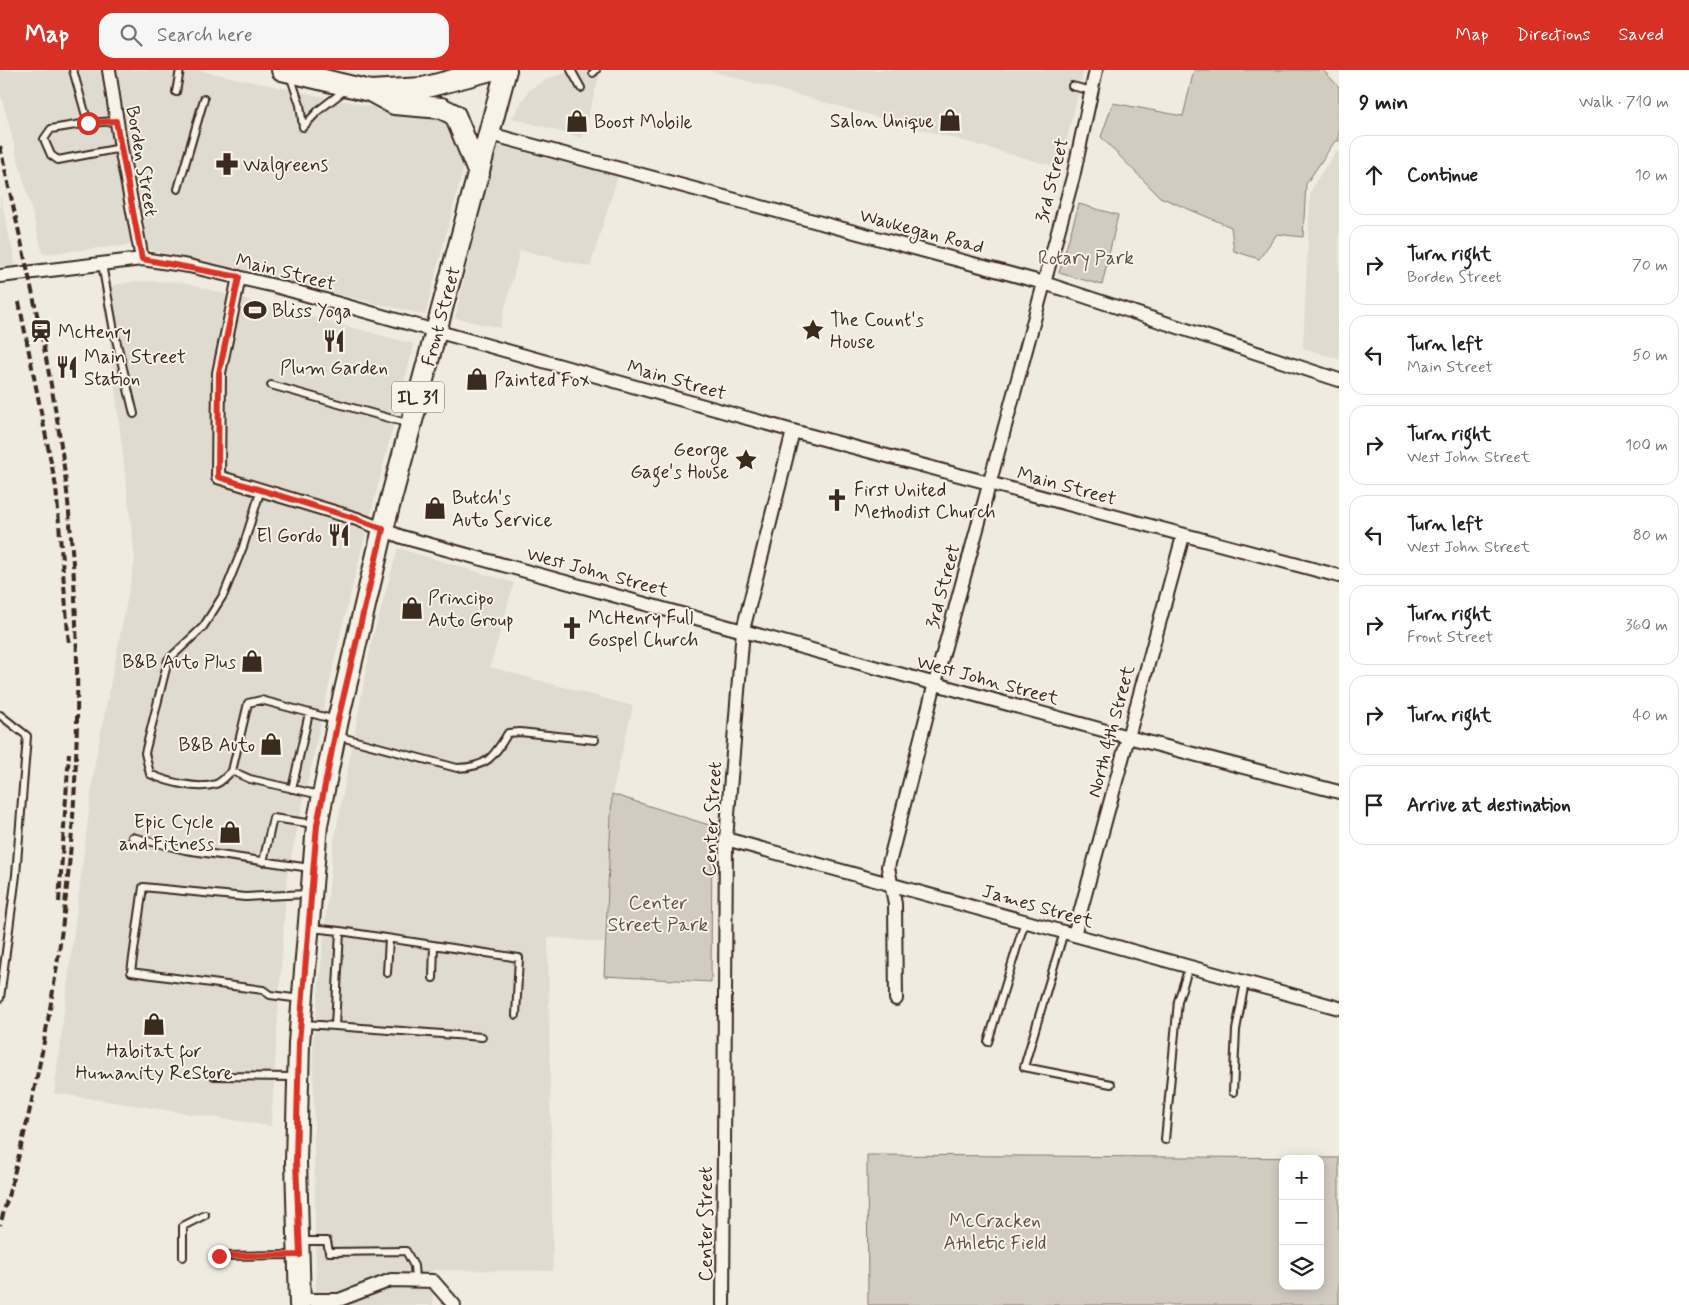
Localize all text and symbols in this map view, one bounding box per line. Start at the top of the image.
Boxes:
search box [99,13,449,58]
text: Map [25,20,69,51]
icon: search [117,21,145,49]
text: Search here [157,23,253,48]
text: Map [1456,23,1489,47]
text: Directions [1517,23,1591,47]
text: Saved [1619,23,1664,47]
text: 9 min [1359,89,1408,117]
text: Walk · 710 m [1579,92,1669,113]
street label: Borden Street [119,104,164,219]
shop icon: Salon Unique [937,107,963,133]
shop icon: Boost Mobile [564,108,590,134]
place label: Salon Unique [830,109,934,134]
place label: Boost Mobile [594,110,692,135]
route start [77,112,100,135]
street label: 3rd Street [1030,135,1075,225]
pharmacy icon: Walgreens [214,151,240,177]
place label: Walgreens [243,153,328,180]
icon: ahead [1360,161,1388,189]
text: Continue [1407,163,1478,188]
text: 10 m [1635,165,1668,186]
street label: Waukegan Road [856,203,987,262]
text: Turn right [1407,242,1491,267]
park label: Rotary Park [1038,246,1134,272]
street label: Main Street [233,248,338,297]
icon: right [1360,251,1388,279]
text: 70 m [1632,255,1668,276]
street label: Front Street [416,264,467,369]
text: Borden Street [1407,267,1502,288]
sports icon: Bliss Yoga [242,297,268,323]
place label: Bliss Yoga [272,299,351,325]
place label: The Count's House [830,308,925,355]
place icon: The Count's House [800,317,826,343]
station icon: McHenry [28,318,54,344]
place label: McHenry [58,320,131,345]
restaurant icon: Plum Garden [321,328,347,354]
text: Turn left [1407,332,1483,357]
icon: left [1360,341,1388,369]
place label: Main Street Station [84,345,186,392]
text: 50 m [1632,345,1668,366]
restaurant icon: Main Street Station [54,354,80,380]
street label: Main Street [624,354,729,407]
place label: Plum Garden [280,356,388,381]
text: Main Street [1407,357,1493,378]
shop icon: Painted Fox [464,366,490,392]
place label: Painted Fox [494,368,590,393]
road number: IL 31 [392,382,444,412]
text: Turn right [1407,422,1491,447]
icon: right [1360,431,1388,459]
text: 100 m [1625,435,1668,456]
place label: George Gage's House [630,438,729,488]
place icon: George Gage's House [733,447,759,473]
text: West John Street [1407,447,1530,468]
street label: Main Street [1014,461,1119,512]
place label: First United Methodist Church [854,478,996,525]
place label: Butch's Auto Service [452,486,553,533]
church icon: First United Methodist Church [824,487,850,513]
shop icon: Butch's Auto Service [422,495,448,521]
text: Turn left [1407,512,1483,537]
icon: left [1360,521,1388,549]
restaurant icon: El Gordo [326,522,352,548]
place label: El Gordo [256,524,322,549]
text: 80 m [1633,525,1668,546]
text: West John Street [1407,537,1530,558]
street label: West John Street [524,541,671,603]
street label: 3rd Street [920,541,967,631]
place label: Principo Auto Group [428,586,514,633]
shop icon: Principo Auto Group [399,595,425,621]
text: Turn right [1407,602,1491,627]
place label: McHenry Full Gospel Church [588,606,698,653]
icon: right [1360,611,1388,639]
church icon: McHenry Full Gospel Church [559,615,585,641]
text: 360 m [1625,615,1668,636]
text: Front Street [1407,627,1493,648]
shop icon: B&B Auto Plus [239,648,265,674]
street label: West John Street [914,649,1061,711]
place label: B&B Auto Plus [122,650,237,675]
street label: North 4th Street [1082,663,1141,800]
icon: right [1360,701,1388,729]
text: Turn right [1407,703,1491,728]
text: 40 m [1632,705,1668,726]
shop icon: B&B Auto [258,731,284,757]
place label: B&B Auto [178,733,255,758]
street label: Center Street [697,761,728,877]
icon: arrive [1360,791,1388,819]
text: Arrive at destination [1407,793,1571,818]
place label: Epic Cycle and Fitness [119,810,215,857]
shop icon: Epic Cycle and Fitness [217,819,243,845]
street label: James Street [979,879,1096,934]
park label: Center Street Park [608,891,709,938]
shop icon: Habitat for Humanity ReStore [141,1011,167,1037]
place label: Habitat for Humanity ReStore [75,1039,233,1086]
map controls [1279,1155,1324,1290]
button: + [1279,1155,1324,1200]
street label: Center Street [694,1166,719,1282]
button: − [1279,1200,1324,1245]
park label: McCracken Athletic Field [944,1209,1046,1256]
route end [208,1245,231,1268]
button: layers [1279,1245,1324,1290]

